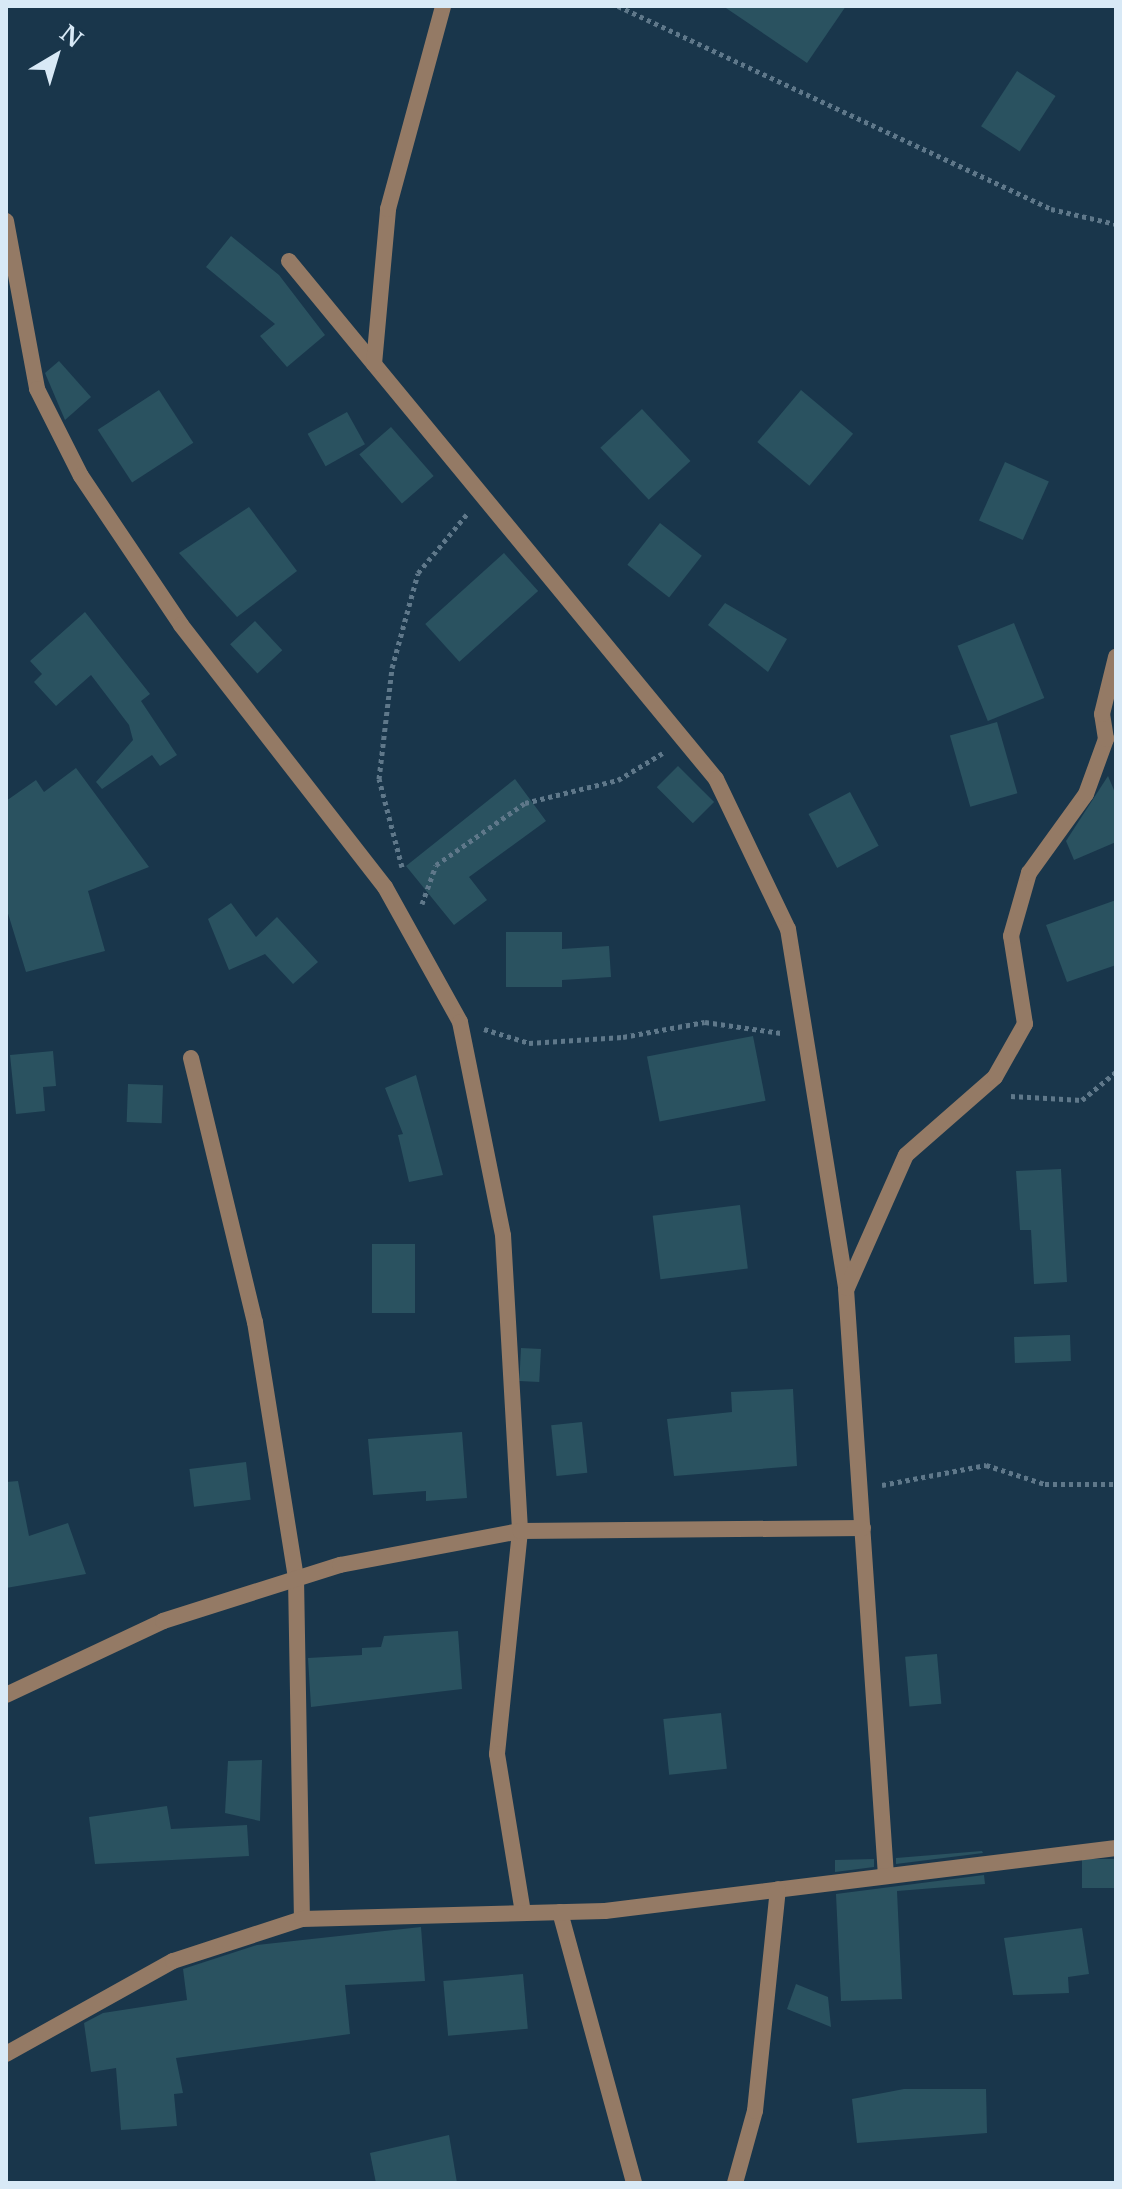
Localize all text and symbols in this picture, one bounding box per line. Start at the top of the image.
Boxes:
north arrow [16,16,96,96]
text: N [55,20,88,54]

